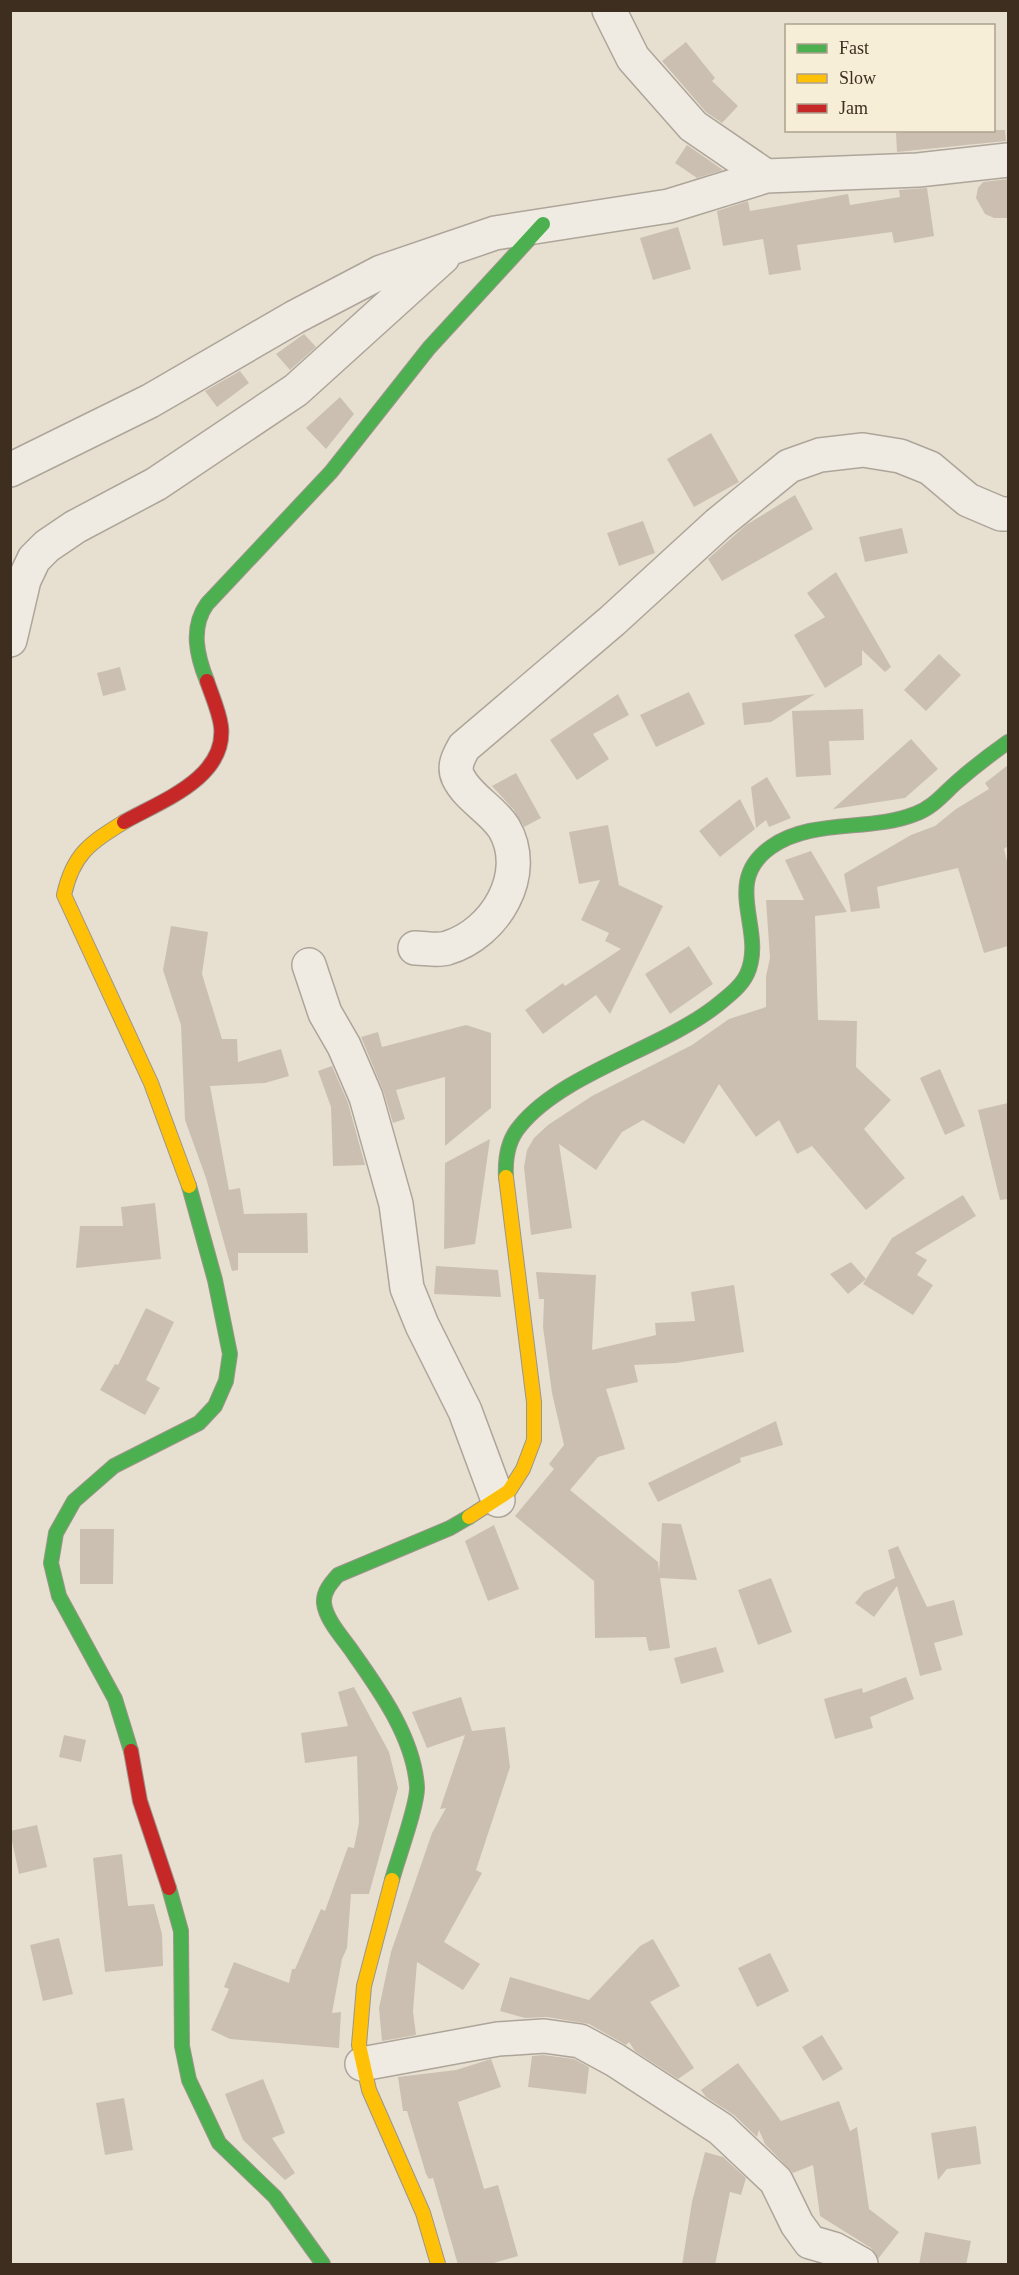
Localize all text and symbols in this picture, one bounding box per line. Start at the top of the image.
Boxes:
legend [785,24,995,132]
text: Fast [839,38,869,58]
text: Slow [839,68,876,88]
text: Jam [839,98,868,118]

